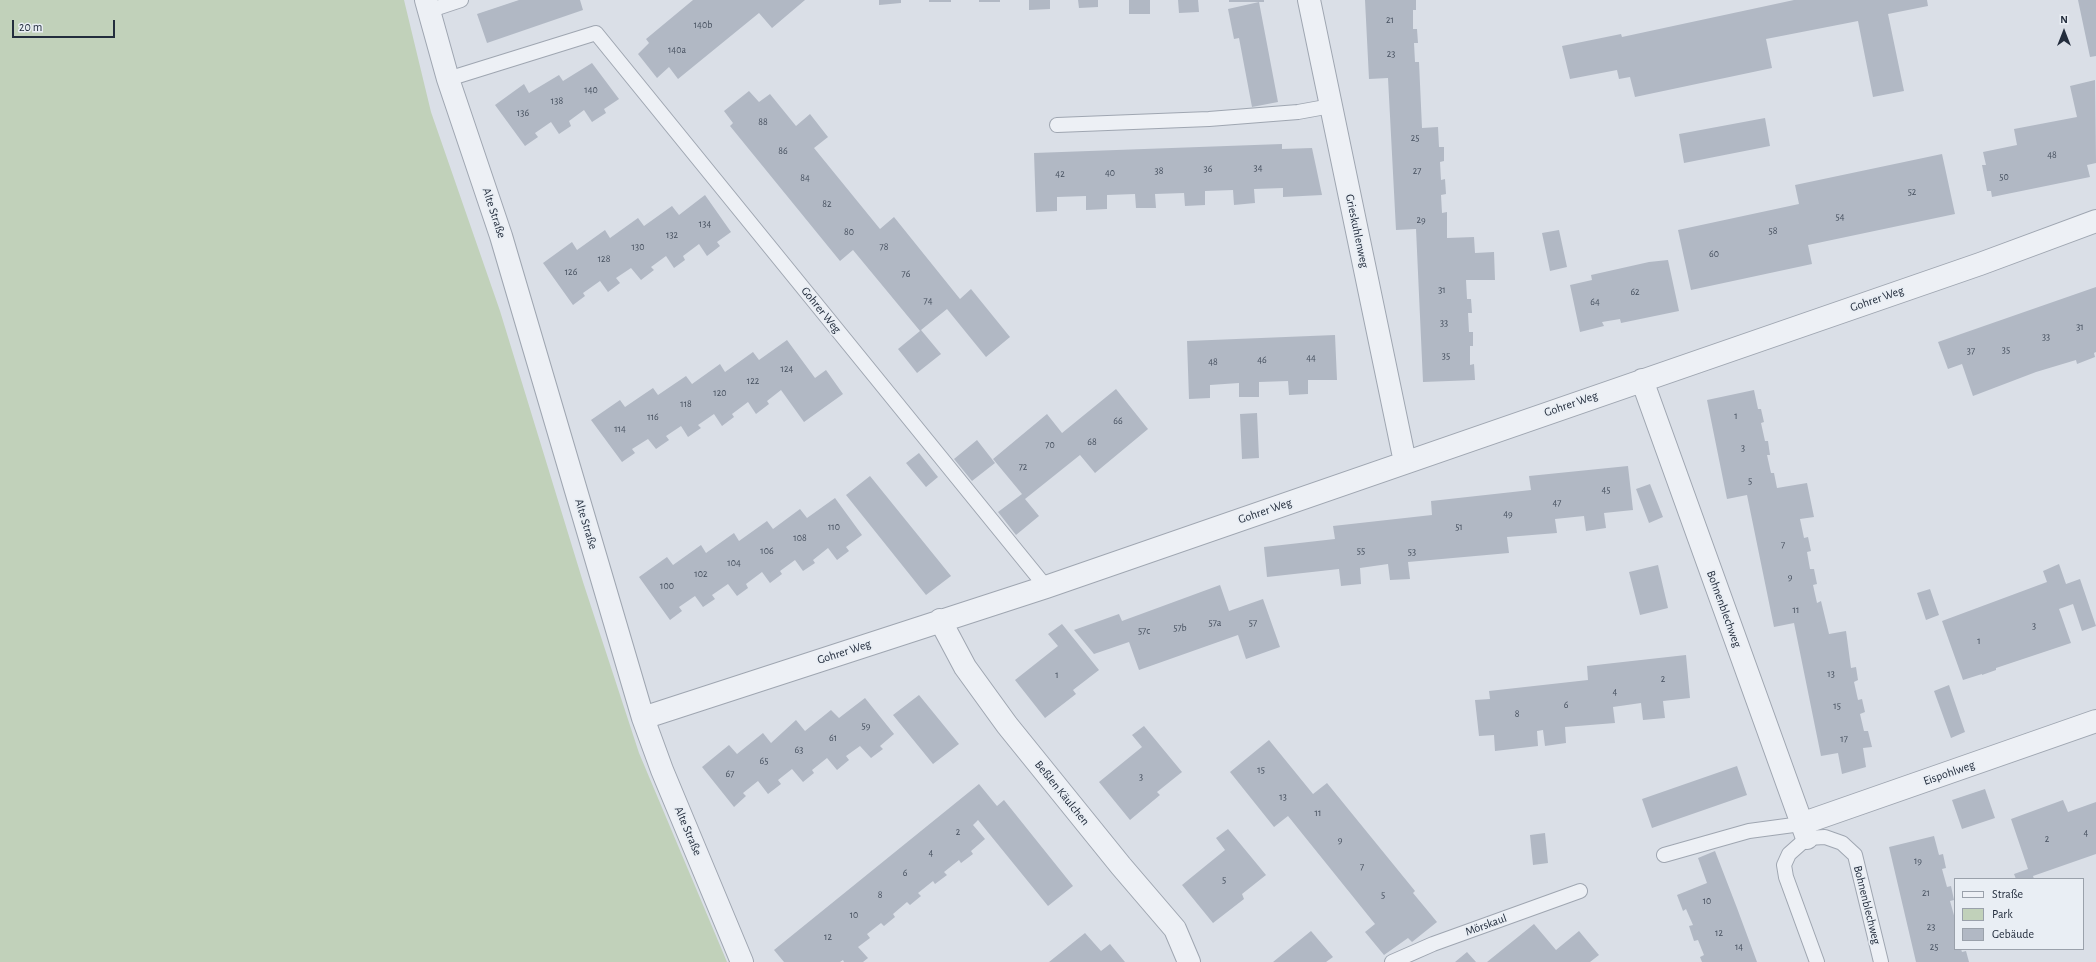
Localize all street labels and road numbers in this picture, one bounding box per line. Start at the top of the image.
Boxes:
street label: Alte Straße [479,186,509,240]
street label: Grieskuhlenweg [1342,193,1372,269]
street label: Gohrer Weg [1848,283,1906,315]
street label: Gohrer Weg [798,284,844,336]
street label: Gohrer Weg [1542,388,1600,420]
street label: Gohrer Weg [1236,495,1294,527]
street label: Alte Straße [572,497,600,551]
street label: Bohnenblechweg [1703,569,1745,649]
street label: Gohrer Weg [815,637,873,667]
street label: Eispohlweg [1921,757,1977,789]
street label: Beßlen Käulchen [1032,758,1092,828]
street label: Alte Straße [671,804,705,858]
street label: Bohnenblechweg [1850,864,1884,946]
street label: Mörskaul [1463,911,1509,939]

